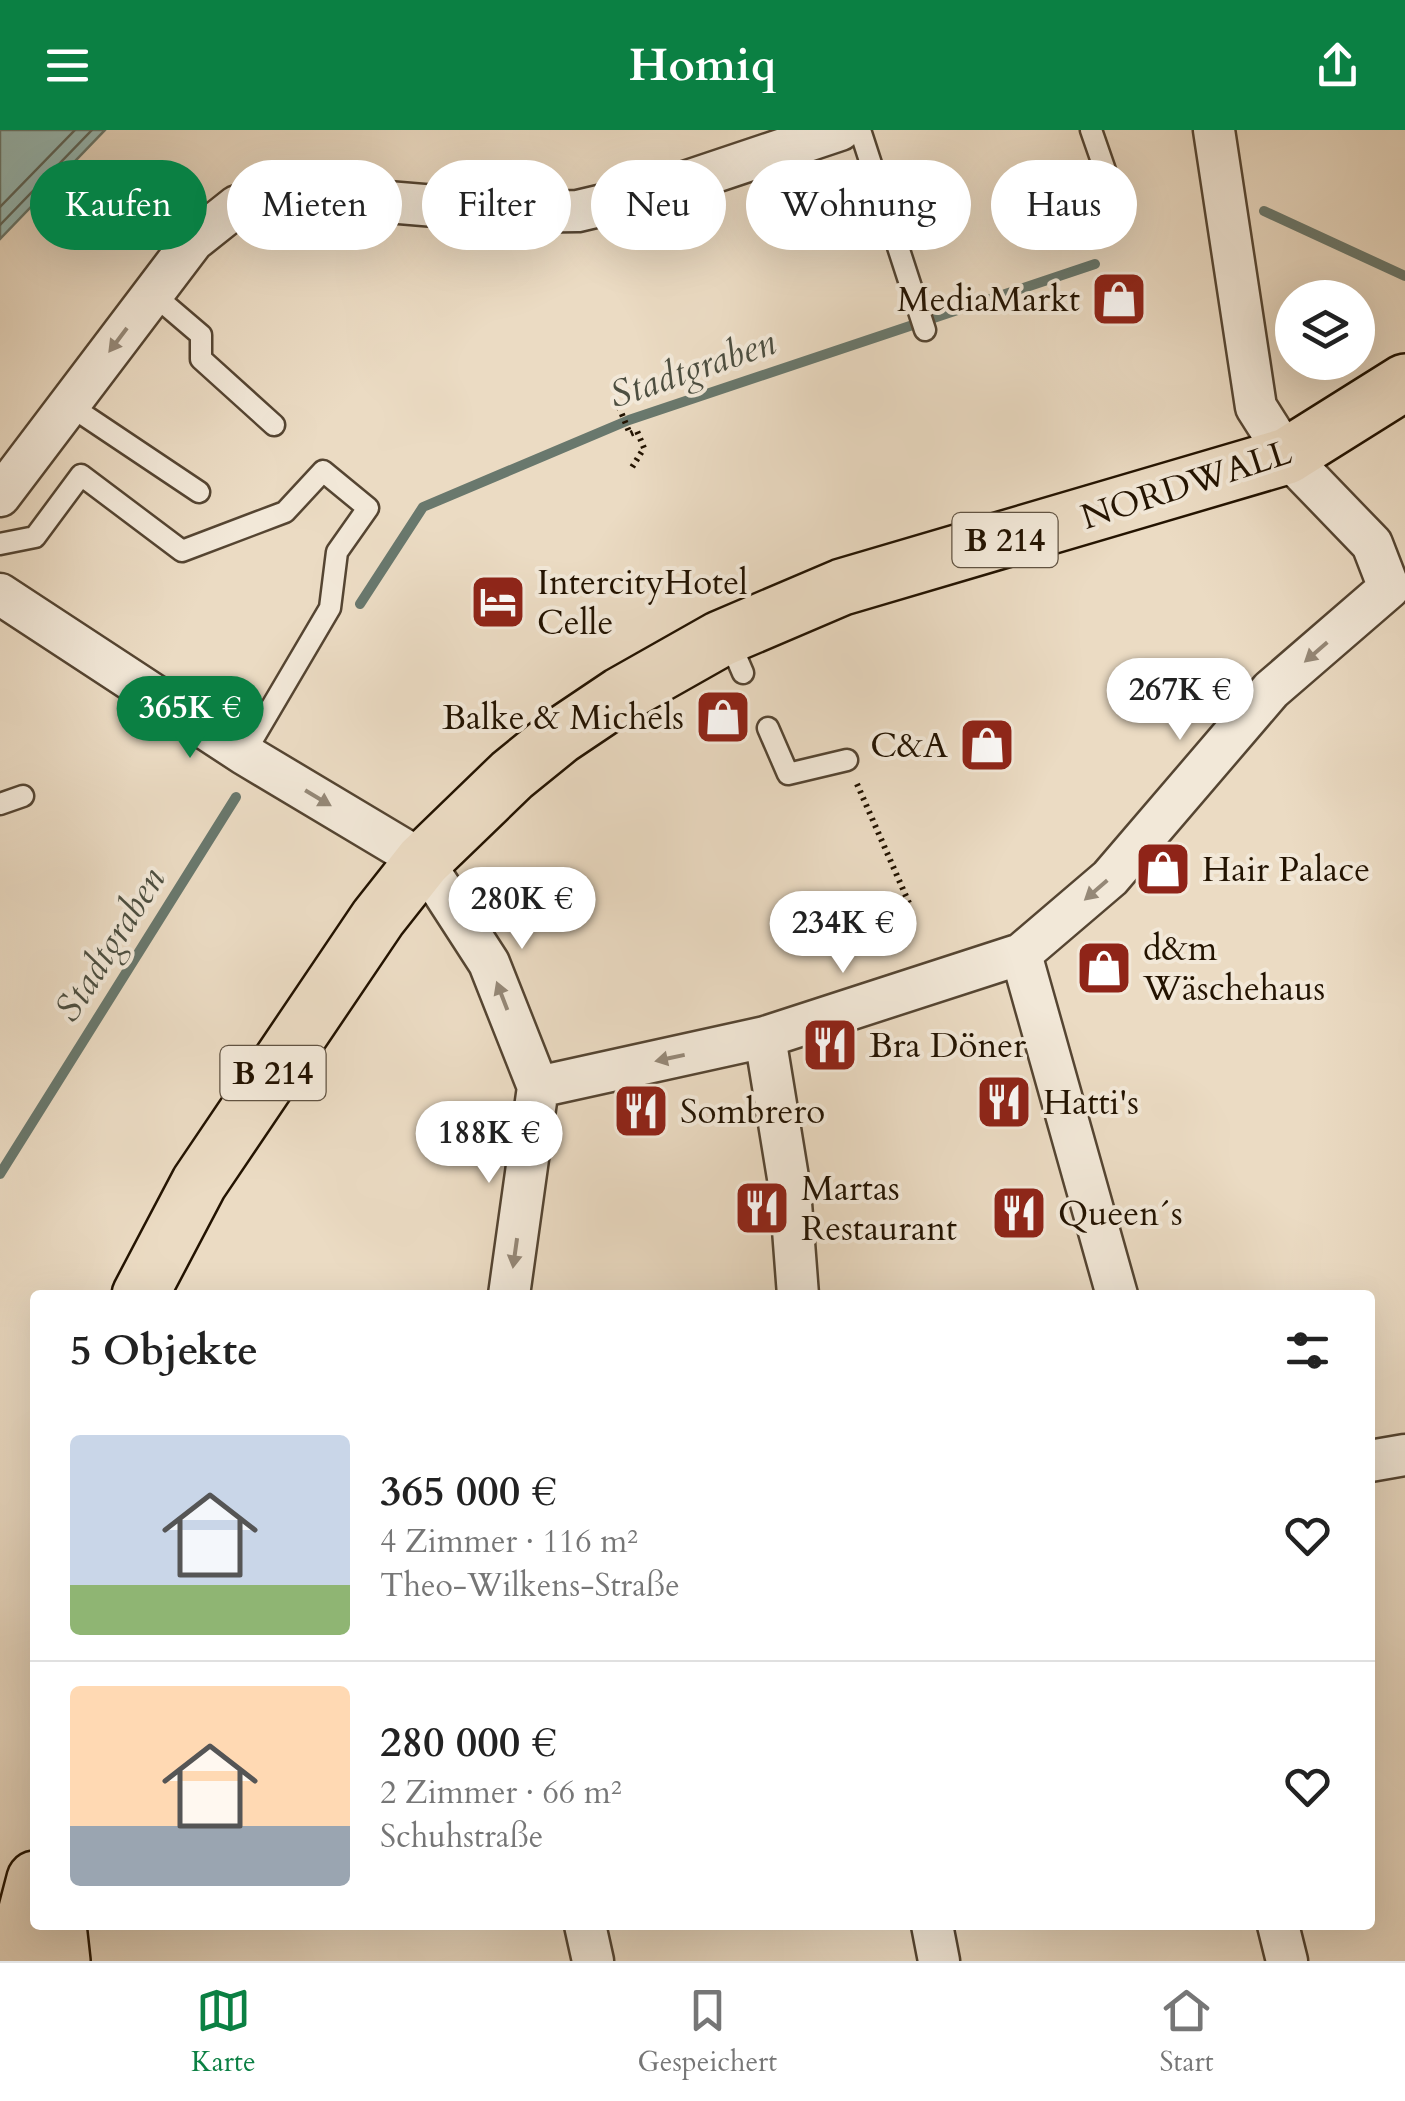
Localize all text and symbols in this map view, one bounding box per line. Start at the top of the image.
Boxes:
text: Homiq [629,35,776,96]
icon: menu [40,38,95,93]
icon: share [1310,38,1365,93]
chip: Kaufen [30,160,207,250]
chip: Mieten [227,160,402,250]
chip: Filter [422,160,571,250]
chip: Neu [591,160,726,250]
chip: Wohnung [746,160,971,250]
chip: Haus [991,160,1137,250]
shop icon: MediaMarkt [1089,269,1149,329]
place label: MediaMarkt [897,276,1080,324]
map controls [1275,280,1375,380]
button: layers [1275,280,1375,380]
water label: Stadtgraben [602,316,783,422]
one-way arrow [109,327,129,353]
street label: NORDWALL [1075,428,1299,542]
road number: B 214 [952,513,1058,567]
place label: IntercityHotel Celle [537,559,748,647]
hotel icon: IntercityHotel Celle [468,572,528,632]
one-way arrow [1304,640,1329,662]
pin: 267K € [1099,658,1261,743]
text: 267K € [1129,668,1231,712]
pin: 365K € [109,676,271,761]
text: 365K € [139,686,241,730]
shop icon: Balke & Michels [693,687,753,747]
place label: Balke & Michels [442,694,684,742]
shop icon: C&A [957,715,1017,775]
place label: C&A [870,722,948,770]
one-way arrow [304,789,332,806]
shop icon: Hair Palace [1133,839,1193,899]
place label: Hair Palace [1202,846,1370,894]
water label: Stadtgraben [42,857,178,1031]
pin: 280K € [441,867,603,952]
text: 280K € [471,877,573,921]
one-way arrow [1083,879,1108,900]
pin: 234K € [762,891,924,976]
text: 234K € [792,901,894,945]
place label: d&m Wäschehaus [1142,925,1325,1013]
shop icon: d&m Wäschehaus [1074,938,1134,998]
one-way arrow [494,981,509,1011]
restaurant icon: Bra Döner [800,1015,860,1075]
place label: Bra Döner [869,1022,1026,1070]
road number: B 214 [220,1046,326,1100]
one-way arrow [654,1050,685,1066]
restaurant icon: Hatti's [974,1072,1034,1132]
place label: Hatti's [1043,1079,1139,1127]
restaurant icon: Sombrero [611,1081,671,1141]
place label: Sombrero [680,1088,825,1136]
pin: 188K € [408,1101,570,1186]
text: 188K € [438,1111,540,1155]
place label: Martas Restaurant [801,1165,957,1253]
restaurant icon: Martas Restaurant [732,1178,792,1238]
restaurant icon: Queen´s [989,1183,1049,1243]
place label: Queen´s [1058,1190,1183,1238]
one-way arrow [506,1238,522,1269]
text: 5 Objekte [70,1322,258,1379]
icon: filters [1280,1323,1335,1378]
text: 365 000 € [380,1463,557,1520]
icon: home [150,1475,270,1595]
icon: heart [1280,1508,1335,1563]
text: 4 Zimmer · 116 m² [380,1520,638,1564]
text: Theo-Wilkens-Straße [380,1564,680,1608]
text: 280 000 € [380,1714,557,1771]
icon: home [150,1726,270,1846]
icon: heart [1280,1759,1335,1814]
text: 2 Zimmer · 66 m² [380,1771,622,1815]
text: Schuhstraße [380,1815,543,1859]
tab: Karte [191,1983,256,2081]
tab: Gespeichert [638,1983,777,2081]
tab: Start [1159,1983,1214,2081]

